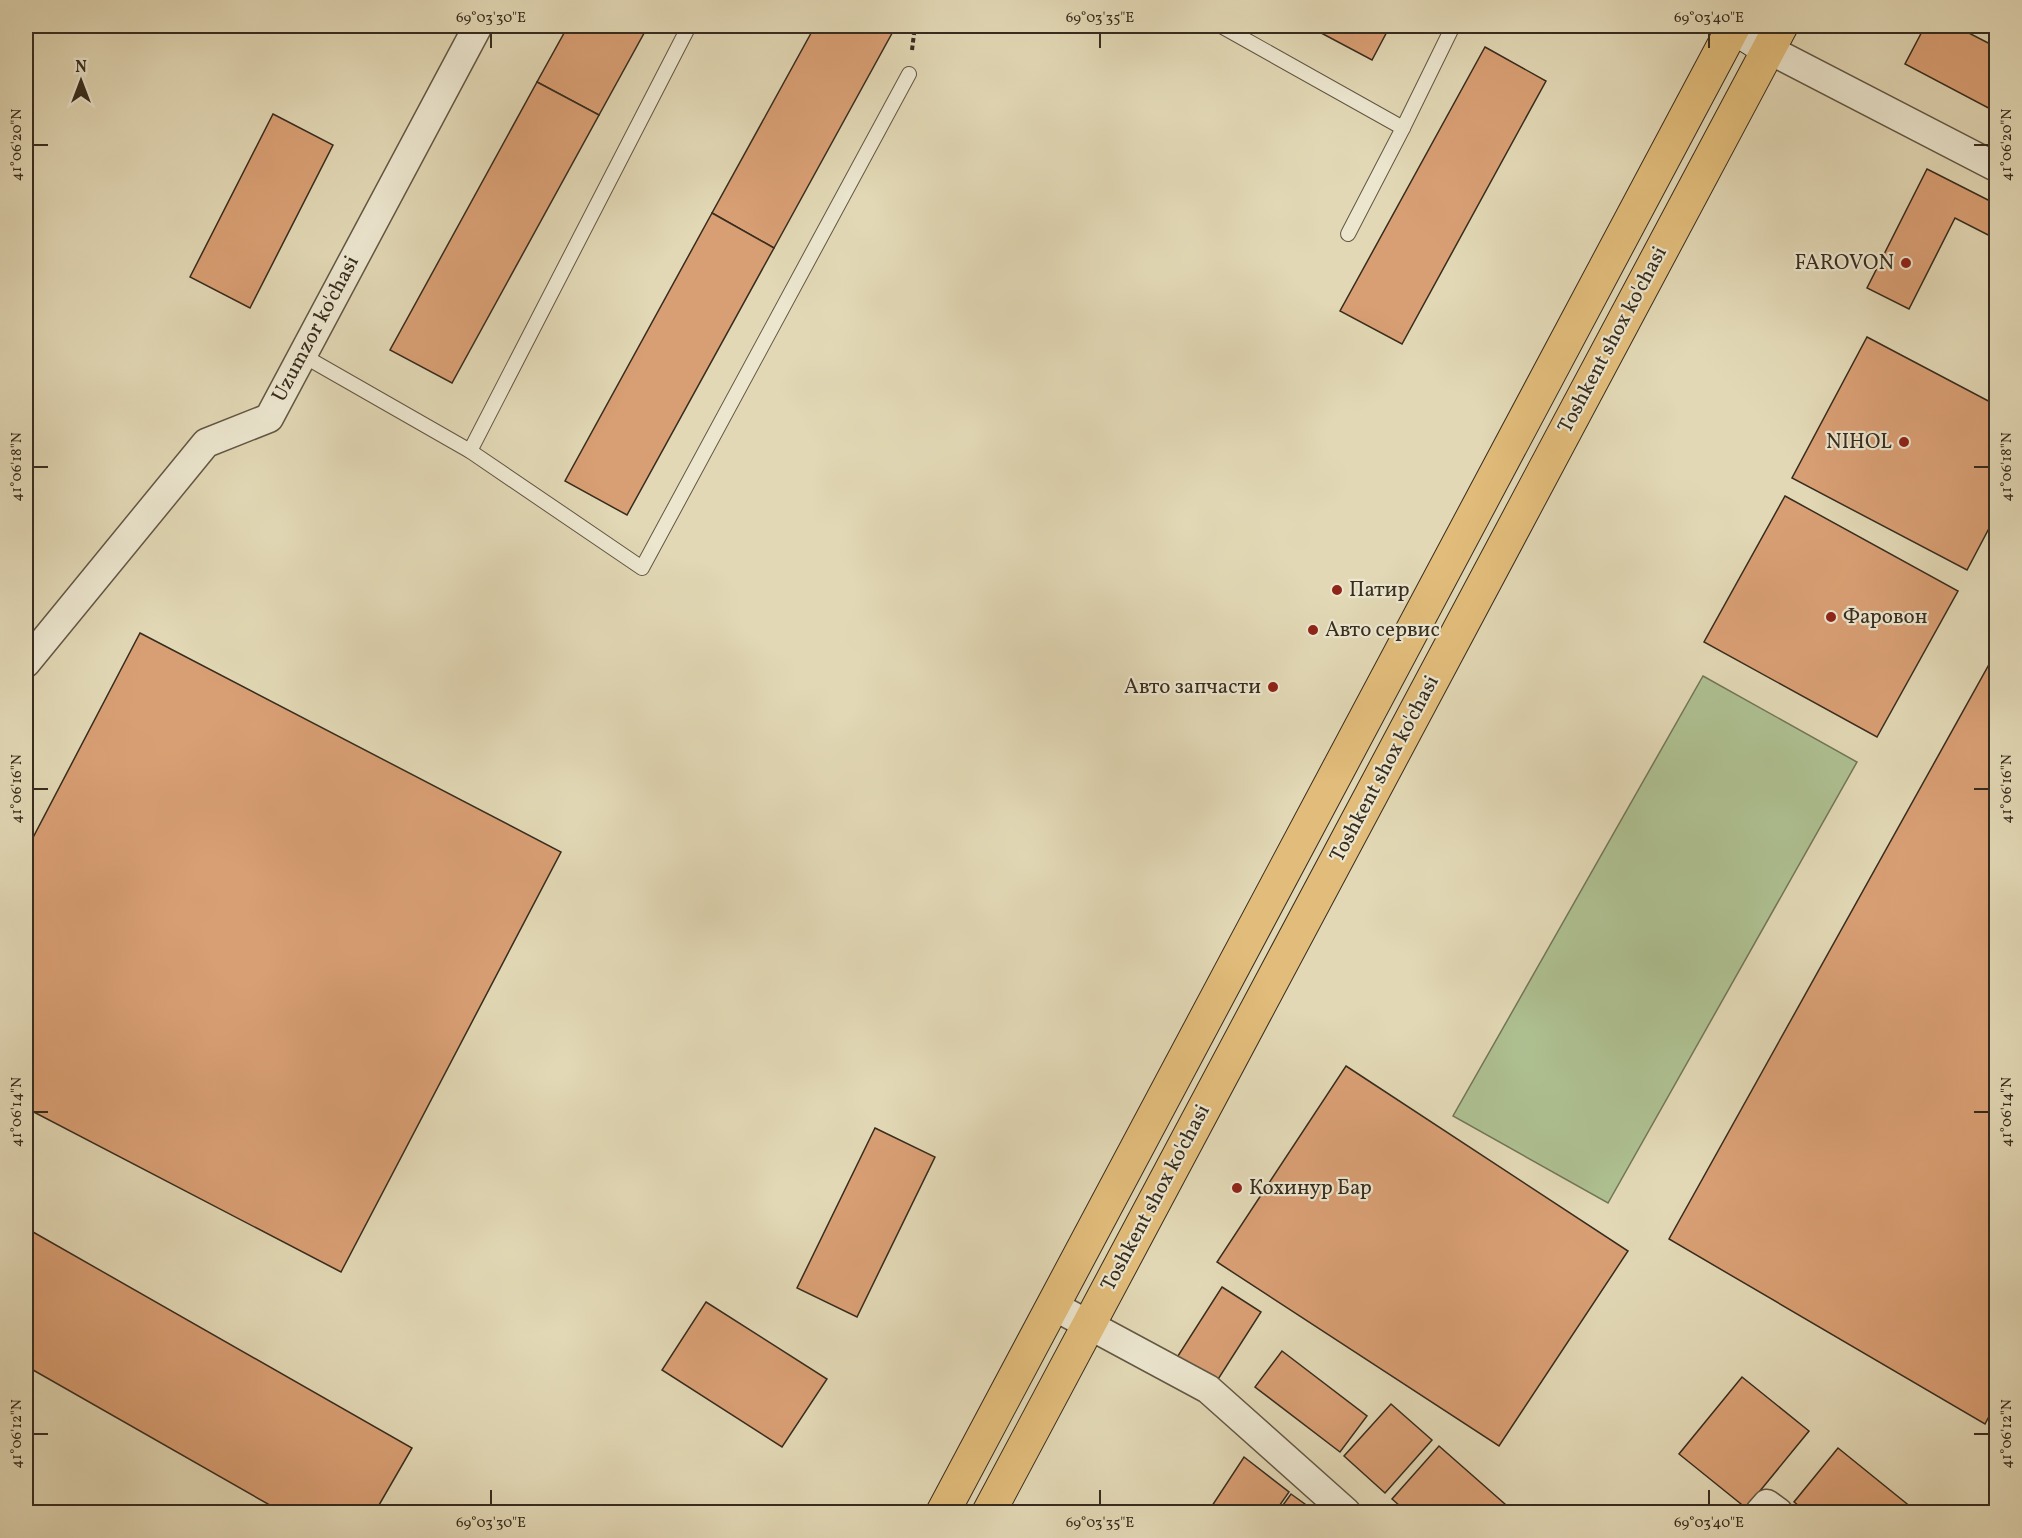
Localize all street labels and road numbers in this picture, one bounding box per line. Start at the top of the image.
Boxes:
street label: Toshkent shox ko'chasi [1551,241,1675,439]
street label: Uzumzor ko'chasi [265,251,367,407]
street label: Toshkent shox ko'chasi [1323,670,1447,868]
street label: Toshkent shox ko'chasi [1094,1099,1218,1297]

